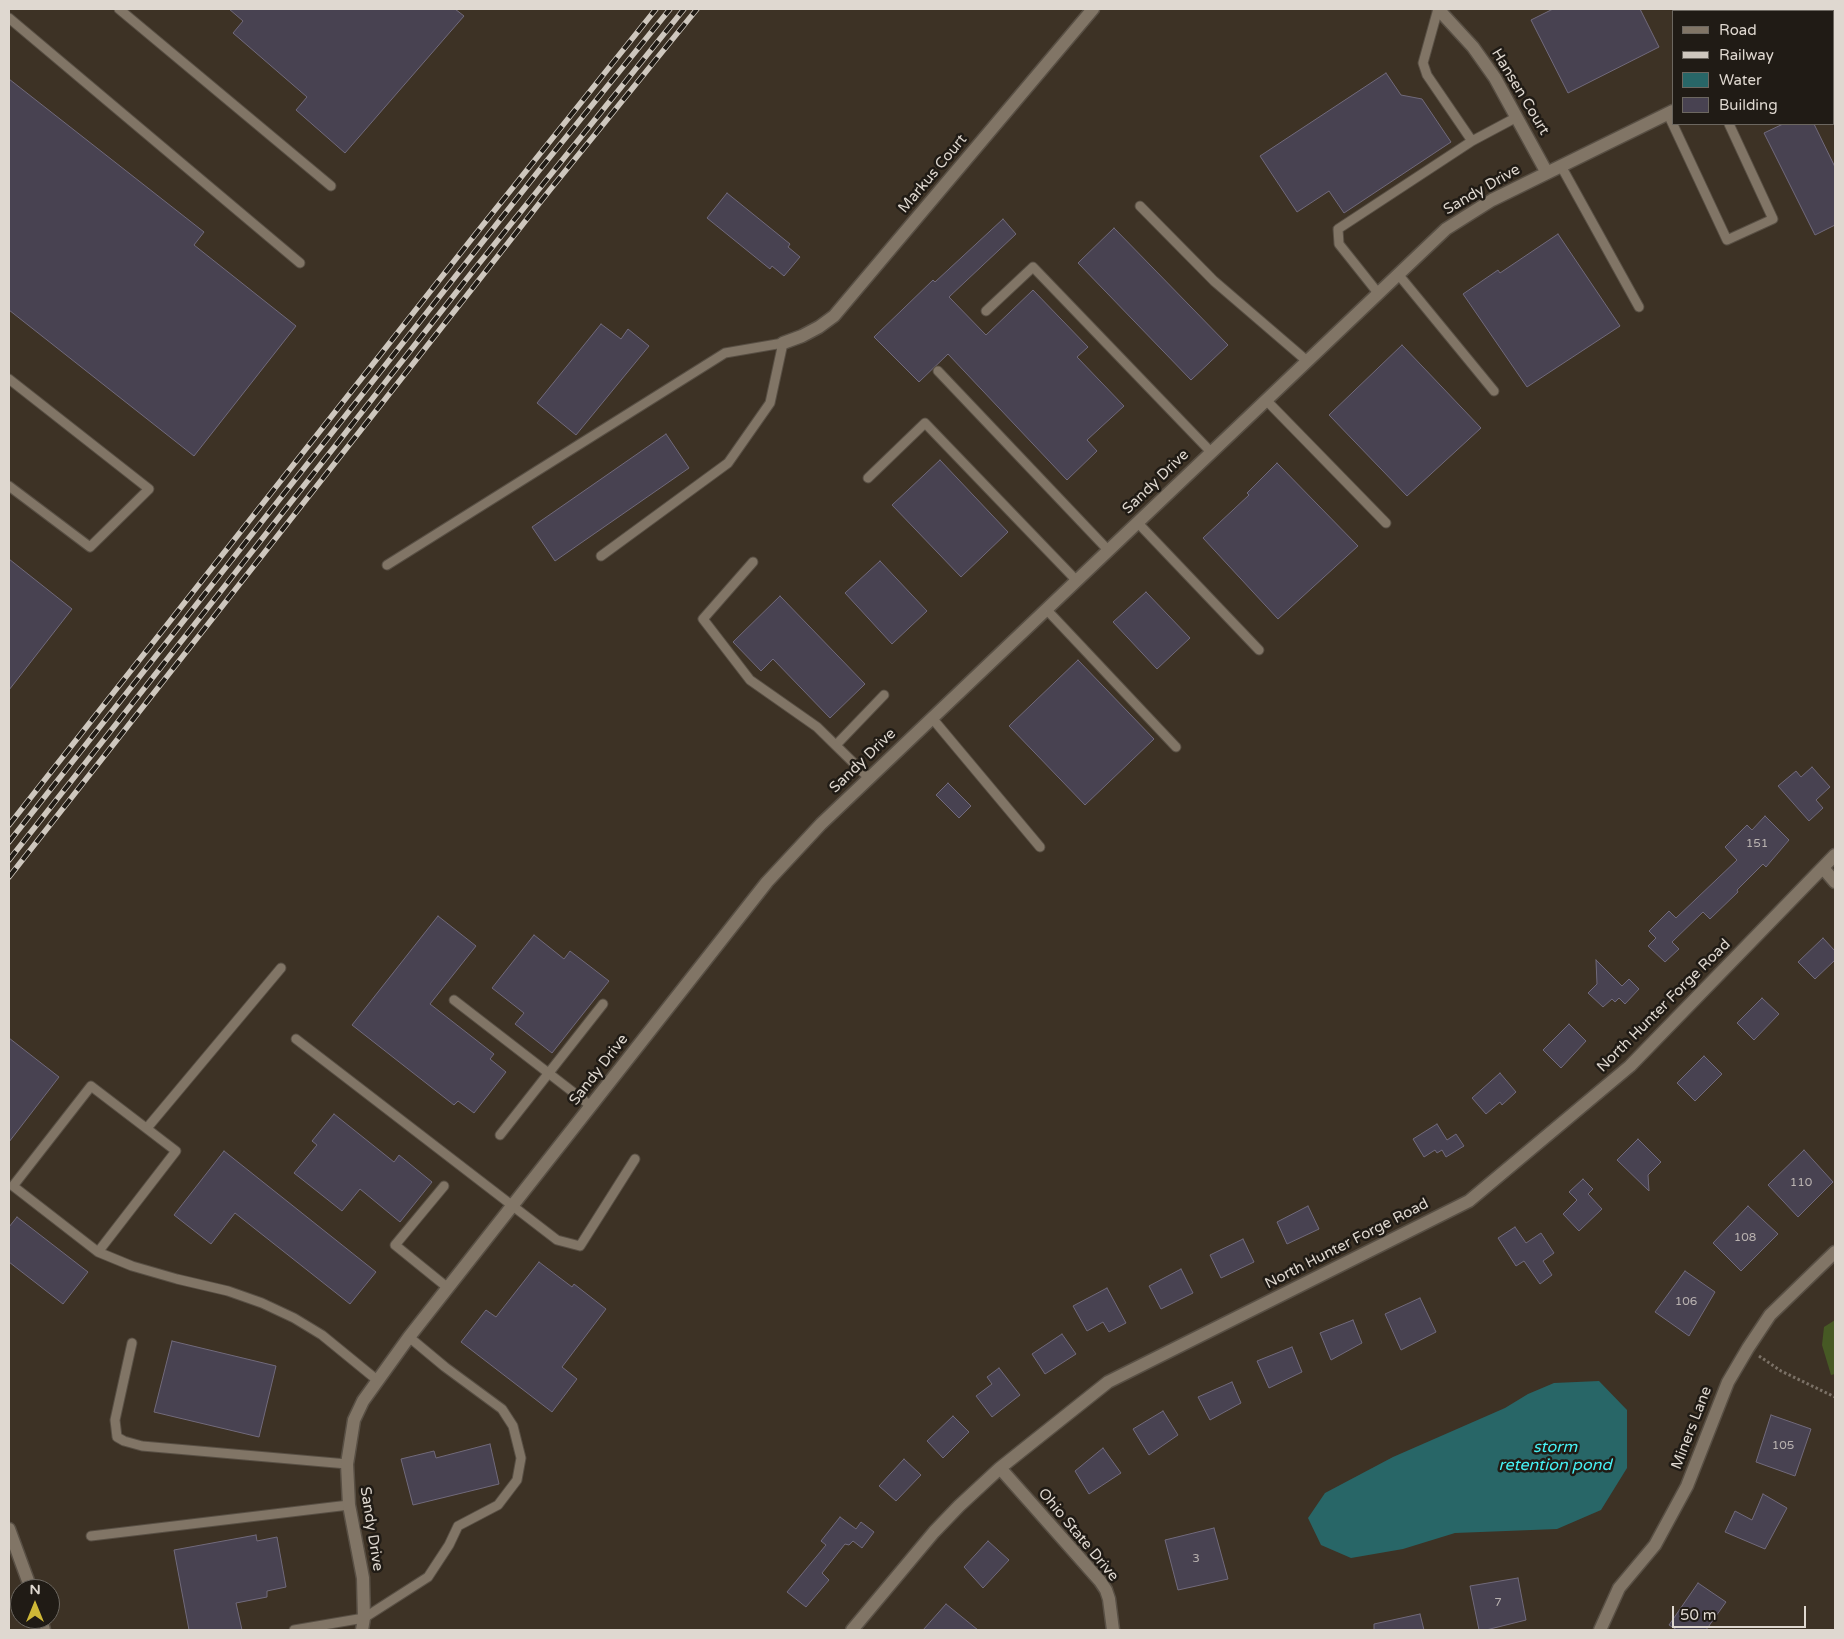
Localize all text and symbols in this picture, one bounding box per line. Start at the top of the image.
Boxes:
legend [1672,10,1834,125]
text: Road [1719,21,1757,39]
street label: Hansen Court [1487,46,1553,138]
text: Railway [1719,46,1774,64]
text: Water [1719,71,1762,89]
text: Building [1719,96,1778,114]
street label: Markus Court [895,131,971,217]
street label: Sandy Drive [1441,161,1523,219]
street label: Sandy Drive [1119,446,1193,518]
street label: Sandy Drive [826,725,900,797]
house number: 151 [1746,837,1768,851]
street label: North Hunter Forge Road [1594,936,1734,1076]
street label: Sandy Drive [566,1031,632,1109]
house number: 110 [1790,1176,1812,1190]
street label: North Hunter Forge Road [1262,1195,1432,1293]
house number: 108 [1734,1231,1756,1245]
house number: 106 [1675,1295,1697,1309]
street label: Miners Lane [1668,1384,1716,1472]
water label: storm retention pond [1499,1438,1611,1476]
house number: 105 [1772,1439,1794,1453]
street label: Ohio State Drive [1034,1485,1122,1585]
street label: Sandy Drive [355,1486,387,1572]
house number: 3 [1192,1552,1200,1566]
north arrow [10,1579,60,1629]
text: N [29,1581,41,1598]
house number: 7 [1494,1596,1502,1610]
scale bar [1674,1596,1808,1628]
text: 50 m [1680,1606,1717,1624]

